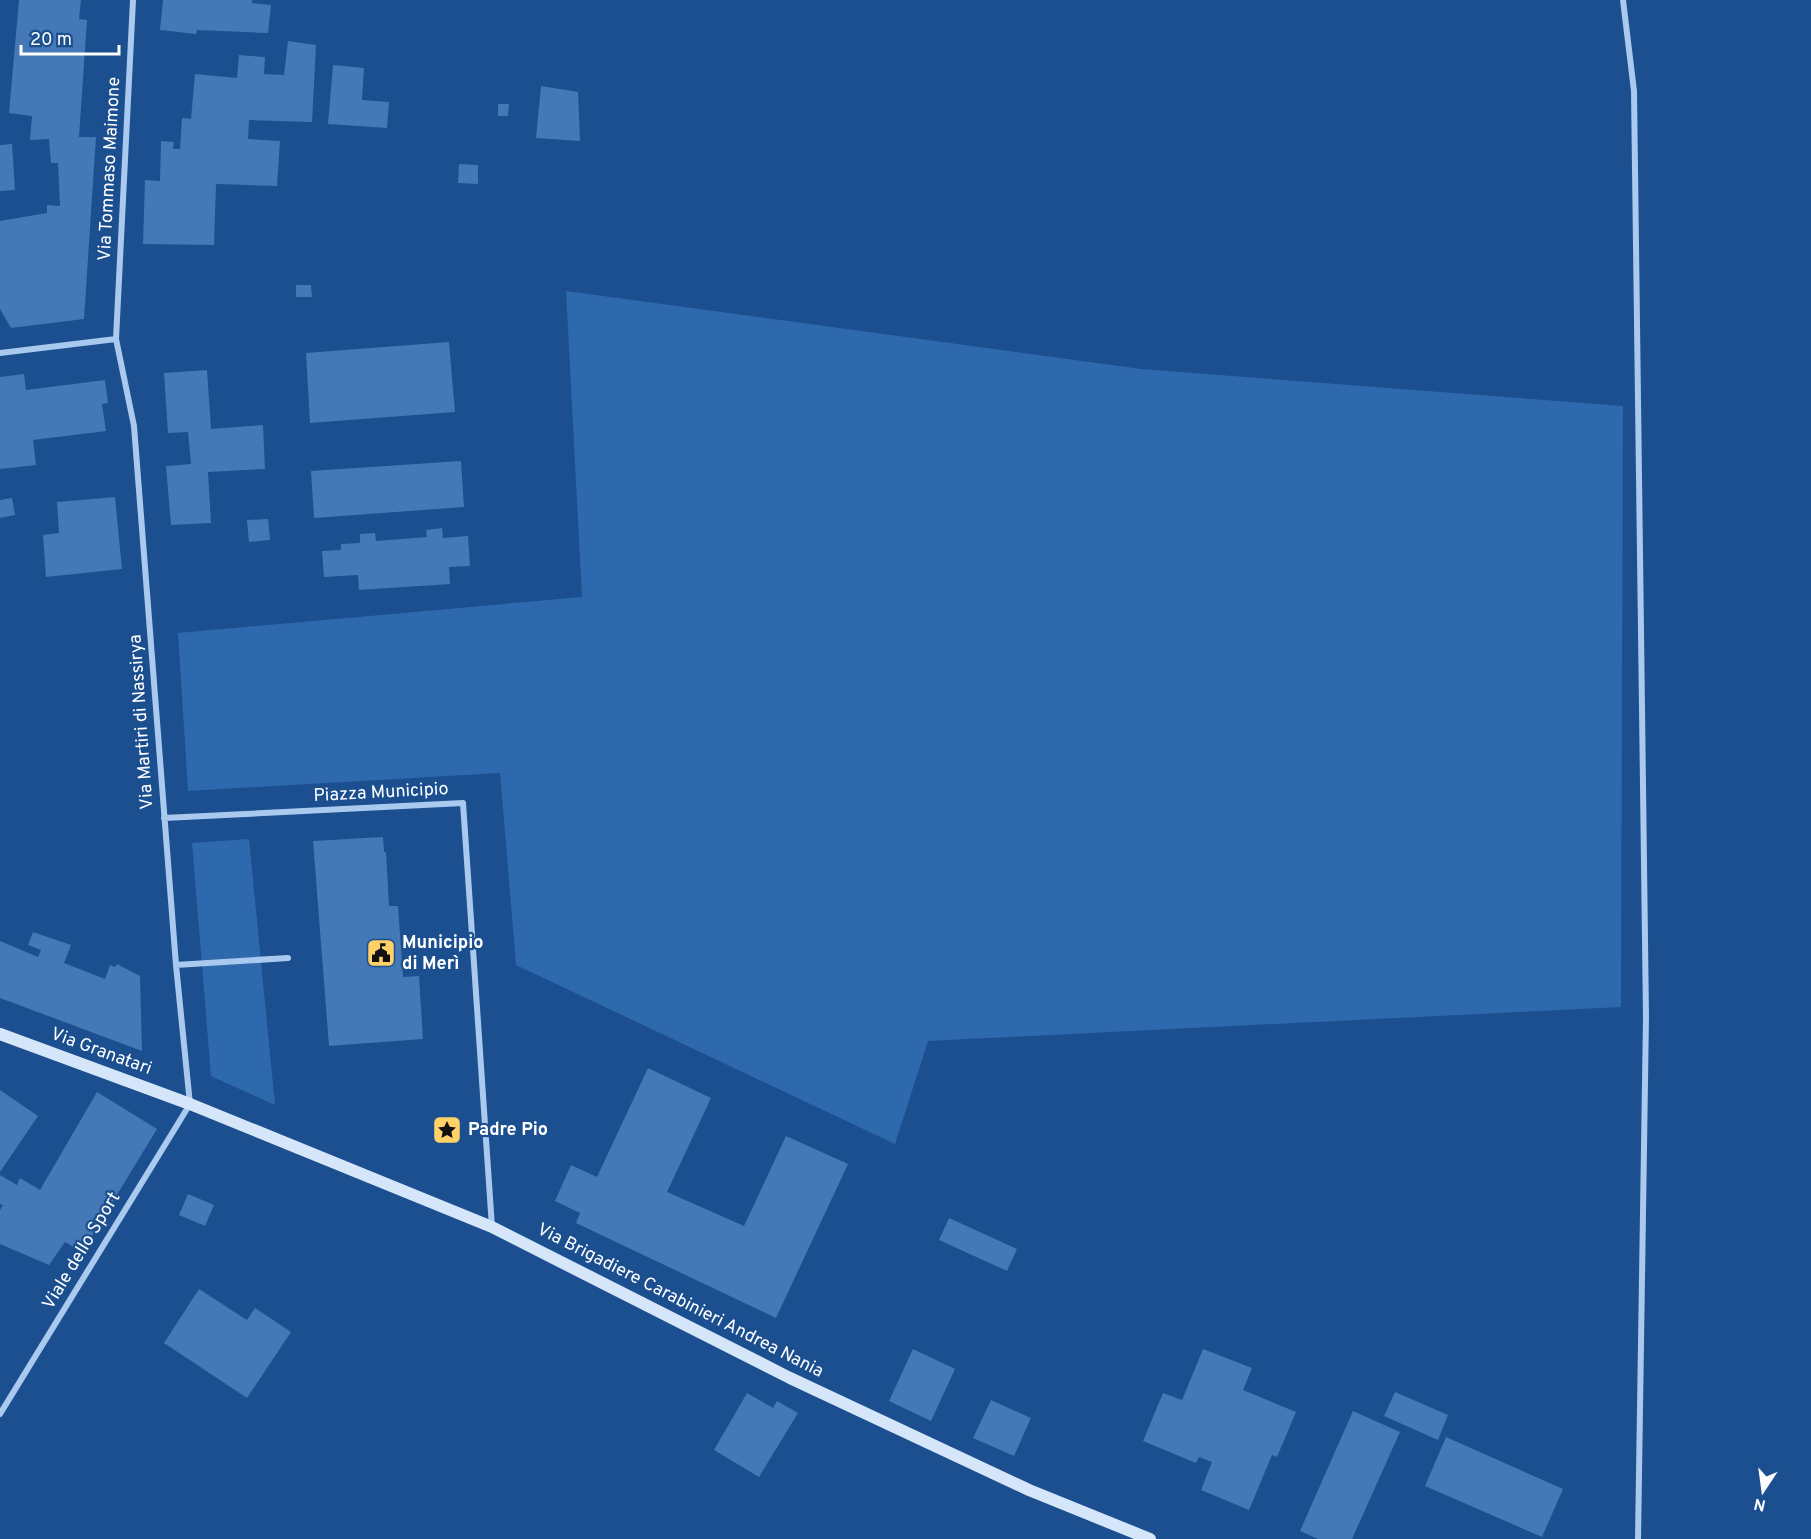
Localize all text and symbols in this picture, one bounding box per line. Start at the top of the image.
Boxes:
scale bar [21,18,118,56]
text: 20 m [30,29,72,52]
street label: Via Tommaso Maimone [94,76,126,262]
street label: Via Martiri di Nassirya [124,634,160,810]
street label: Piazza Municipio [313,778,449,808]
place label: Municipio di Merì [402,932,484,976]
public building icon: Municipio di Merì [365,937,397,969]
street label: Via Granatari [47,1023,155,1081]
place icon: Padre Pio [431,1114,463,1146]
place label: Padre Pio [468,1119,548,1142]
street label: Viale dello Sport [38,1188,126,1314]
street label: Via Brigadiere Carabinieri Andrea Nania [533,1218,827,1384]
north arrow [1733,1461,1793,1521]
text: N [1752,1493,1768,1515]

